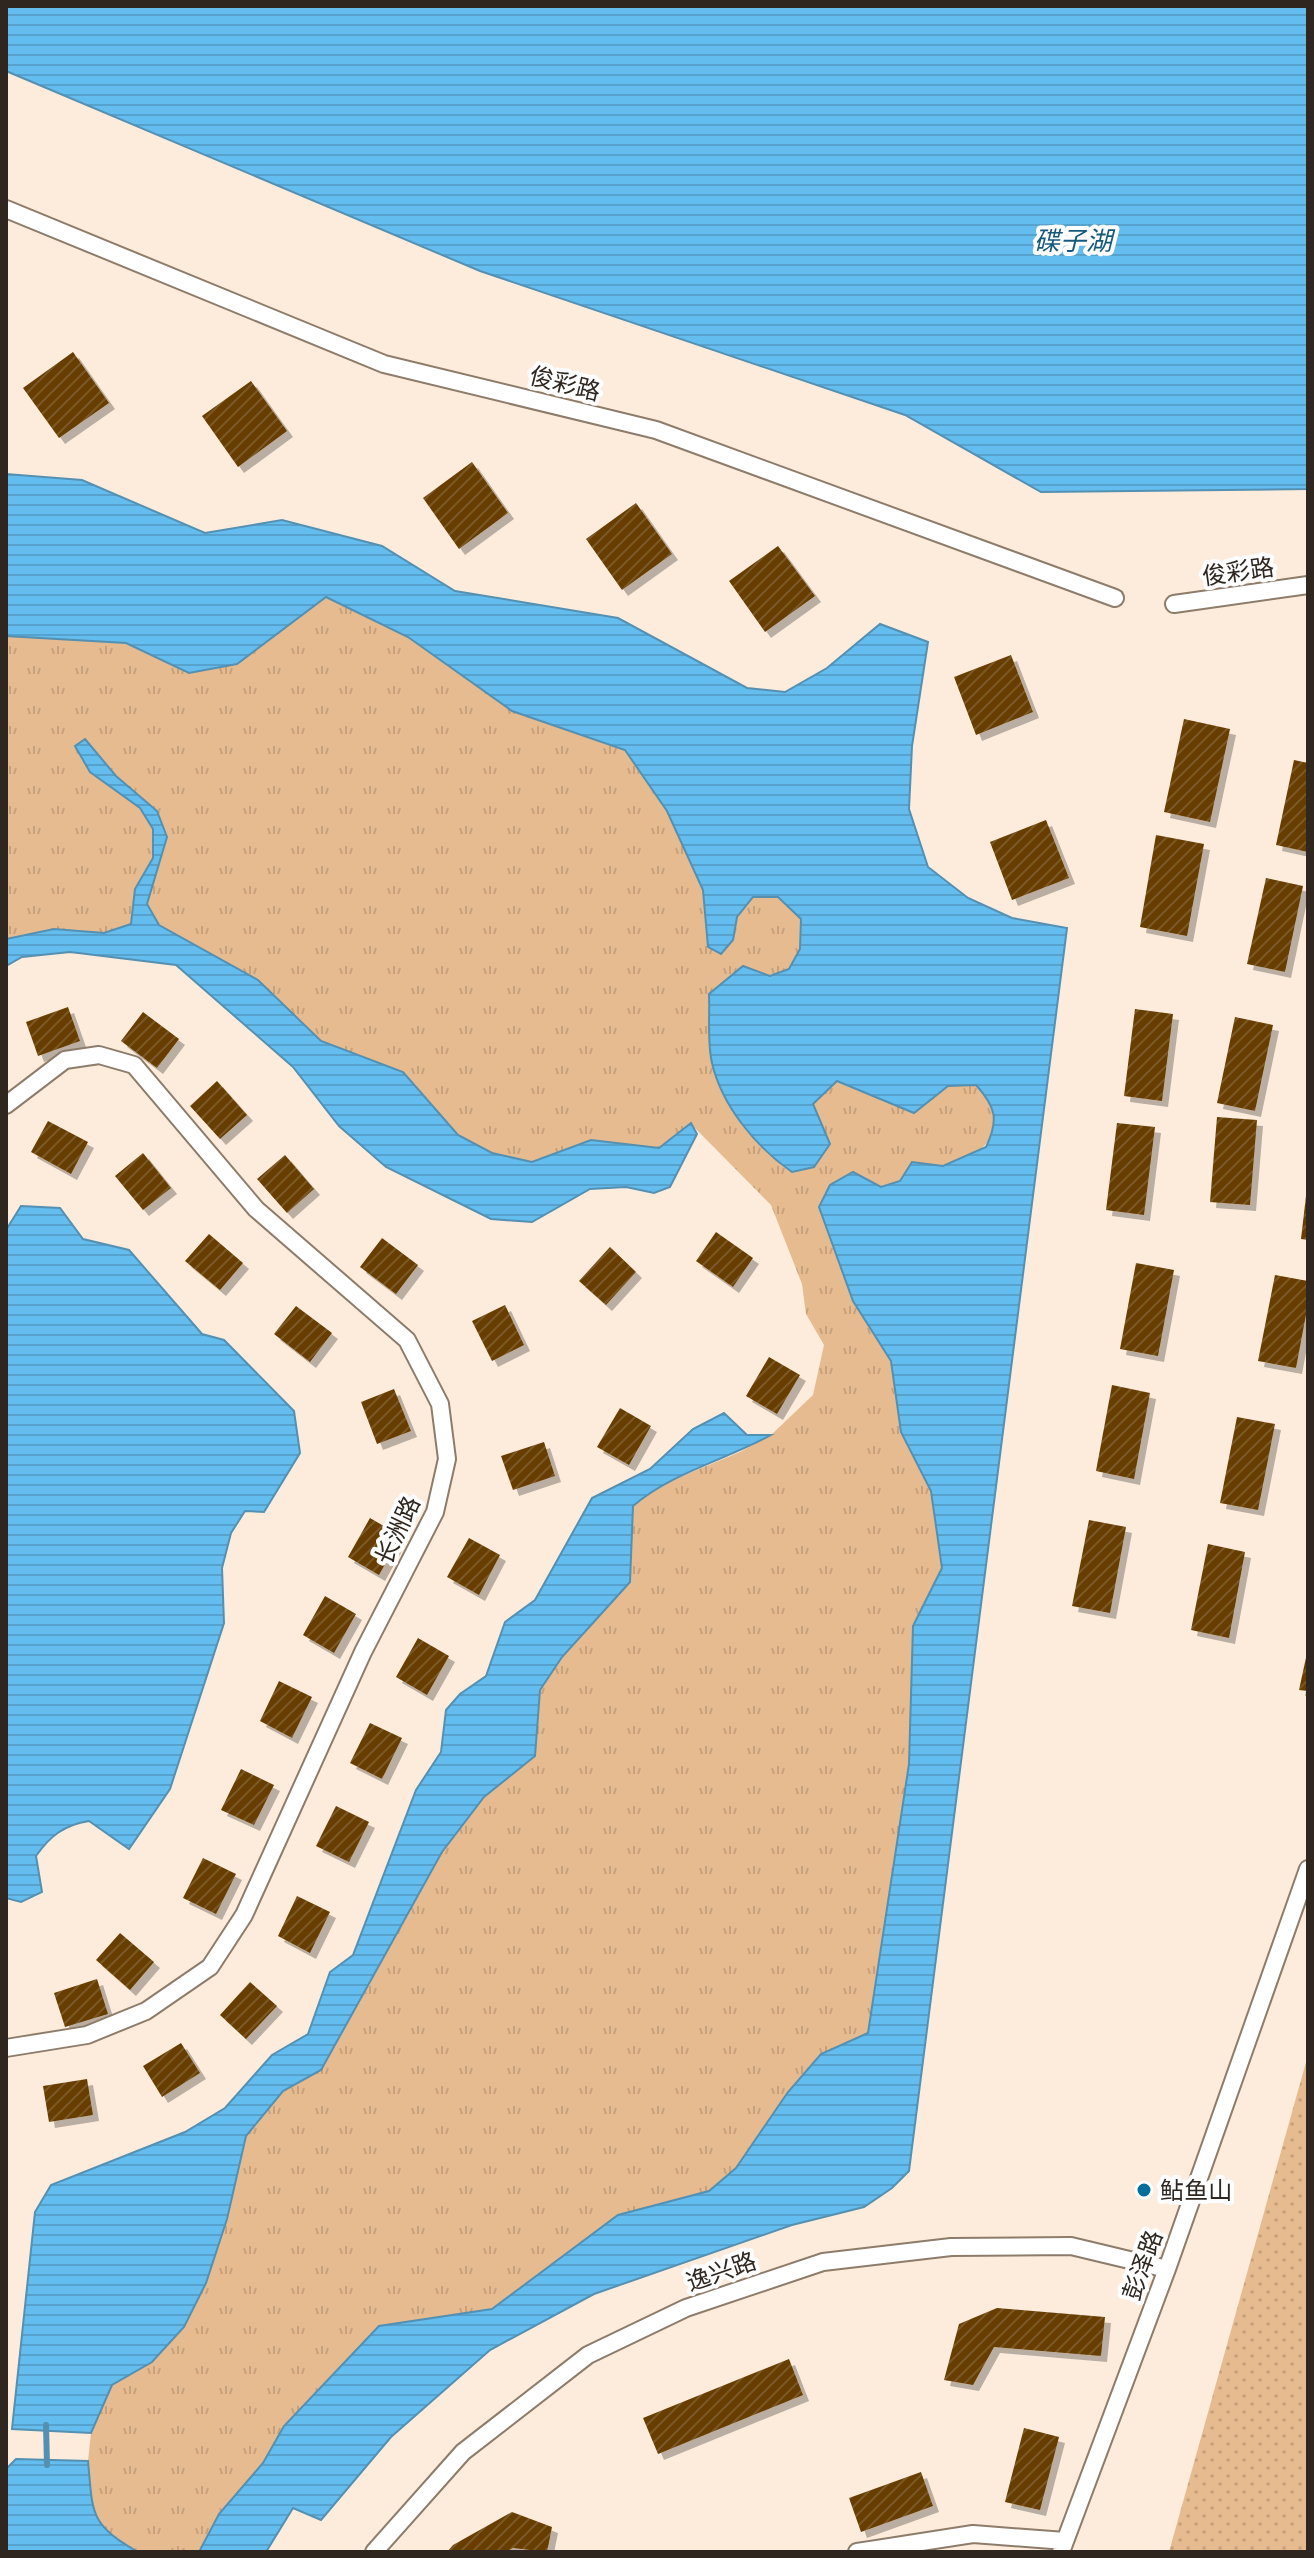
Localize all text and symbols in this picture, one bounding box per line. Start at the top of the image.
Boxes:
water label: 碟子湖 [1034,225,1116,256]
street label: 俊彩路 [527,361,603,405]
street label: 俊彩路 [1200,552,1276,590]
street label: 长洲路 [369,1491,425,1569]
place label: 鲇鱼山 [1160,2176,1232,2204]
marker: 鲇鱼山 [1135,2181,1153,2199]
street label: 彭泽路 [1117,2226,1167,2304]
street label: 逸兴路 [682,2246,760,2296]

